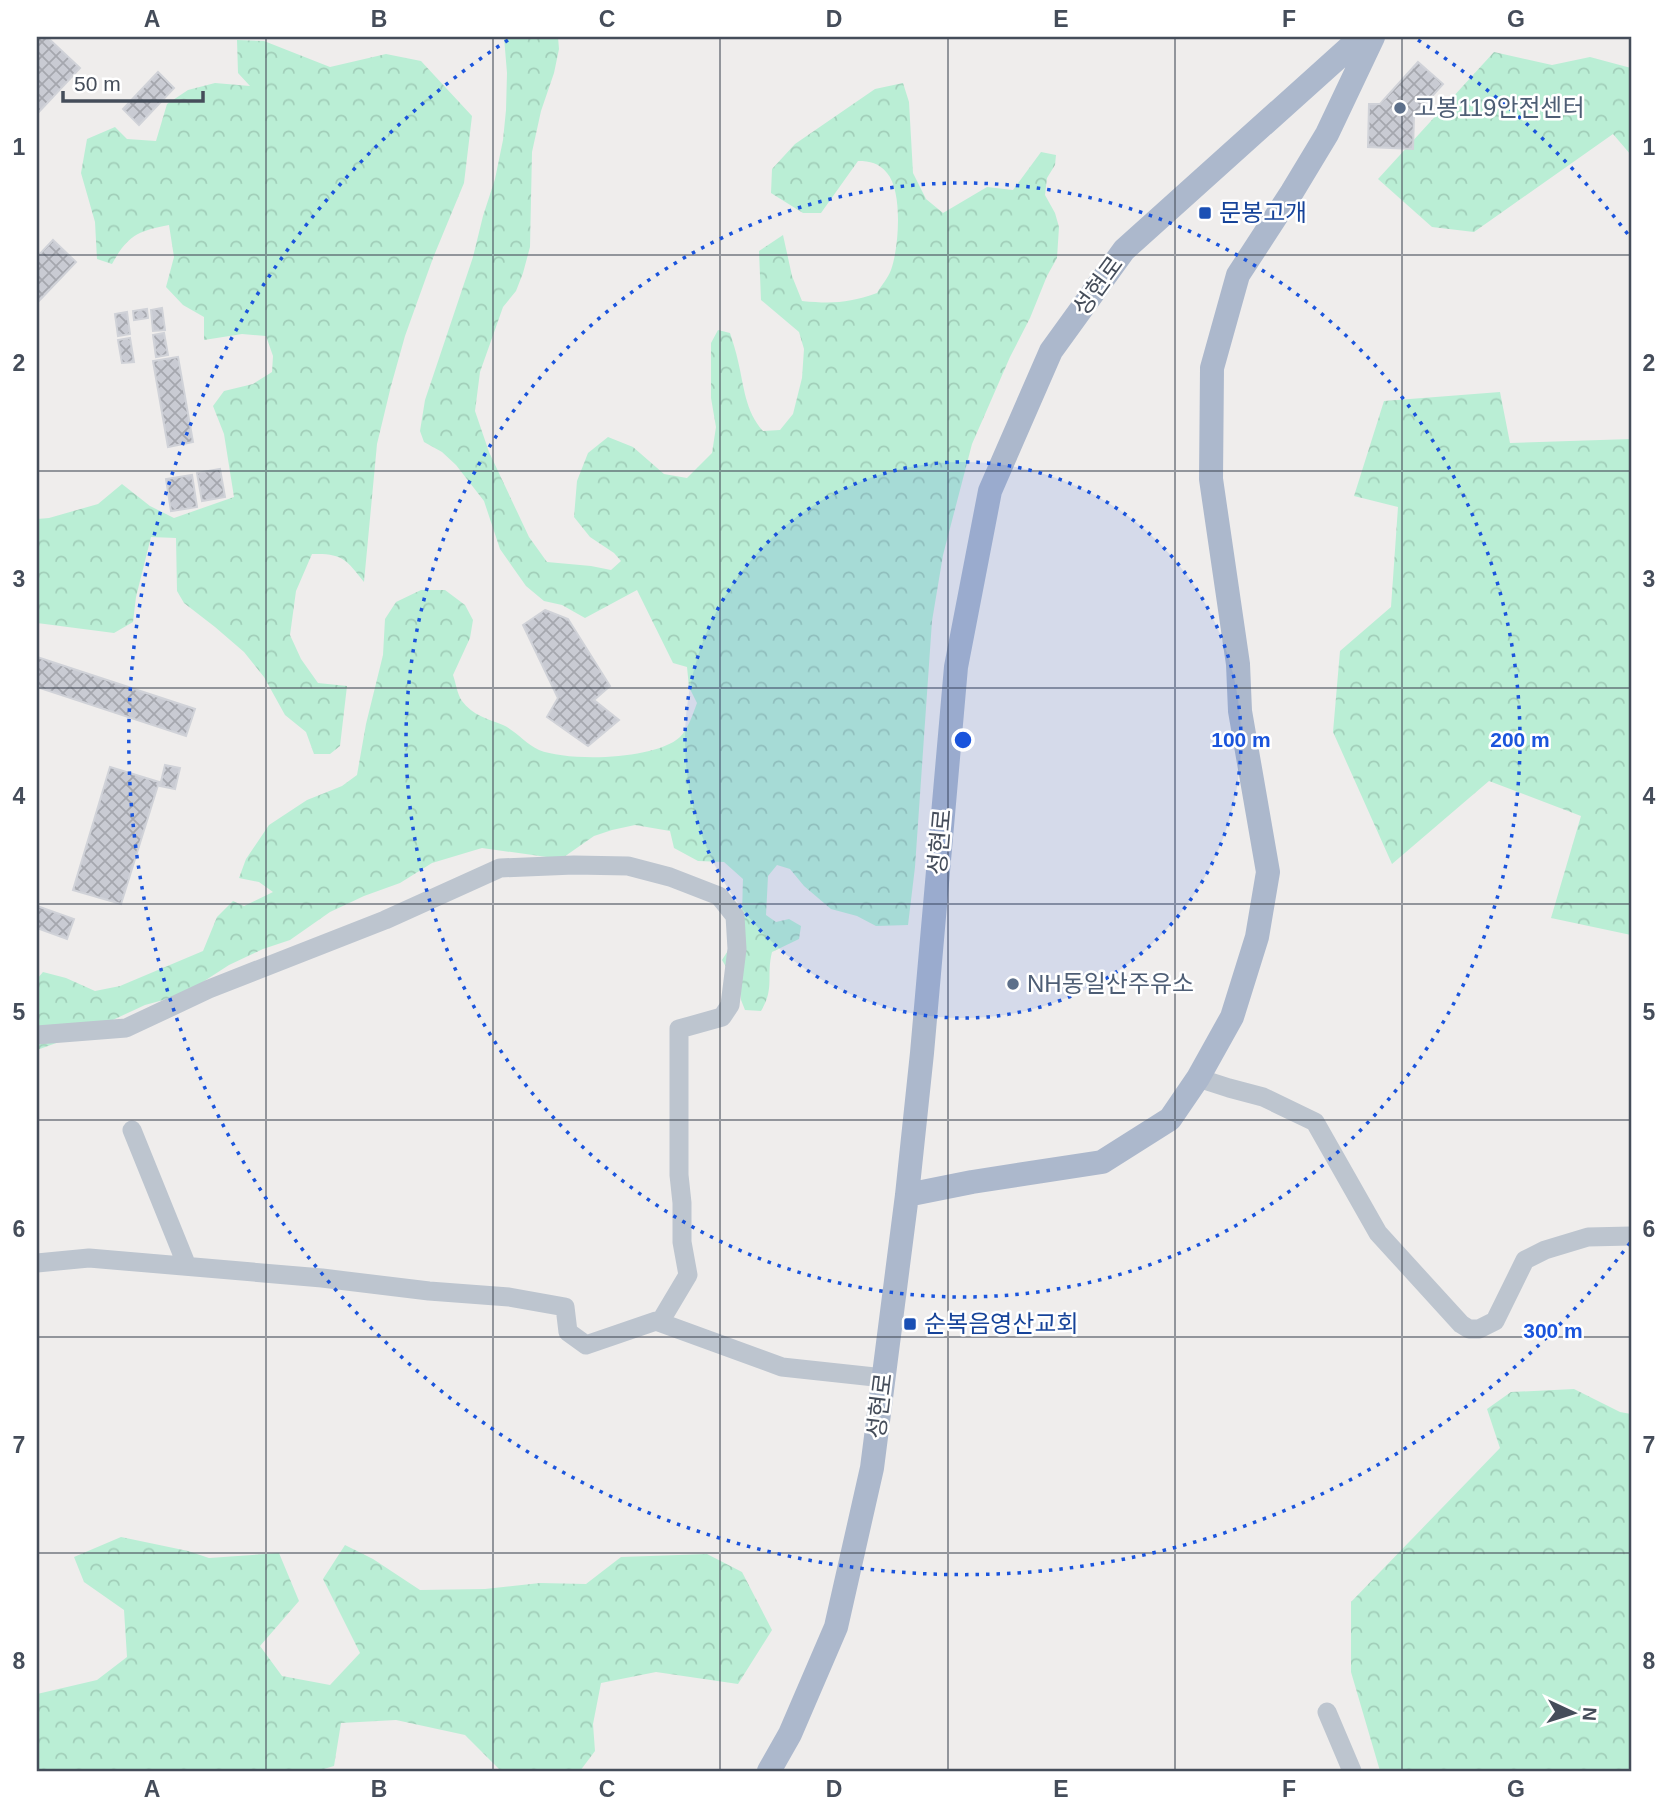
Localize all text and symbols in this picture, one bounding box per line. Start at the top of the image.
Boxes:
text: A [144,6,160,32]
text: B [371,6,387,32]
text: C [599,6,615,32]
text: D [826,6,842,32]
text: E [1053,6,1069,32]
text: F [1282,6,1296,32]
text: G [1507,6,1525,32]
scale bar [63,60,203,104]
text: 50 m [74,72,121,95]
place label: 고봉119안전센터 [1414,94,1585,121]
marker: 고봉119안전센터 [1392,100,1408,116]
text: 1 [13,134,26,160]
text: 1 [1643,134,1656,160]
place label: 문봉고개 [1219,199,1307,226]
marker: 문봉고개 [1197,205,1213,221]
street label: 성현로 [1067,251,1128,320]
text: 2 [13,350,25,376]
text: 2 [1643,350,1655,376]
text: 3 [13,566,25,592]
text: 3 [1643,566,1655,592]
centre of rings [951,728,975,752]
text: 100 m [1211,728,1271,751]
text: 200 m [1490,728,1550,751]
text: 4 [13,783,26,809]
text: 4 [1643,783,1656,809]
street label: 성현로 [923,808,956,876]
place label: NH동일산주유소 [1027,970,1194,997]
marker: NH동일산주유소 [1005,976,1021,992]
text: 5 [13,999,26,1025]
text: 5 [1643,999,1656,1025]
text: 6 [13,1216,25,1242]
text: 6 [1643,1216,1655,1242]
place label: 순복음영산교회 [924,1310,1079,1337]
marker: 순복음영산교회 [902,1316,918,1332]
text: 300 m [1523,1319,1583,1342]
street label: 성현로 [862,1371,897,1440]
text: 7 [13,1432,25,1458]
text: 7 [1643,1432,1655,1458]
text: 8 [13,1648,26,1674]
text: 8 [1643,1648,1656,1674]
north arrow [1538,1678,1608,1748]
text: N [1579,1707,1600,1722]
text: A [144,1776,160,1802]
text: B [371,1776,387,1802]
text: C [599,1776,615,1802]
text: D [826,1776,842,1802]
text: E [1053,1776,1069,1802]
text: F [1282,1776,1296,1802]
text: G [1507,1776,1525,1802]

